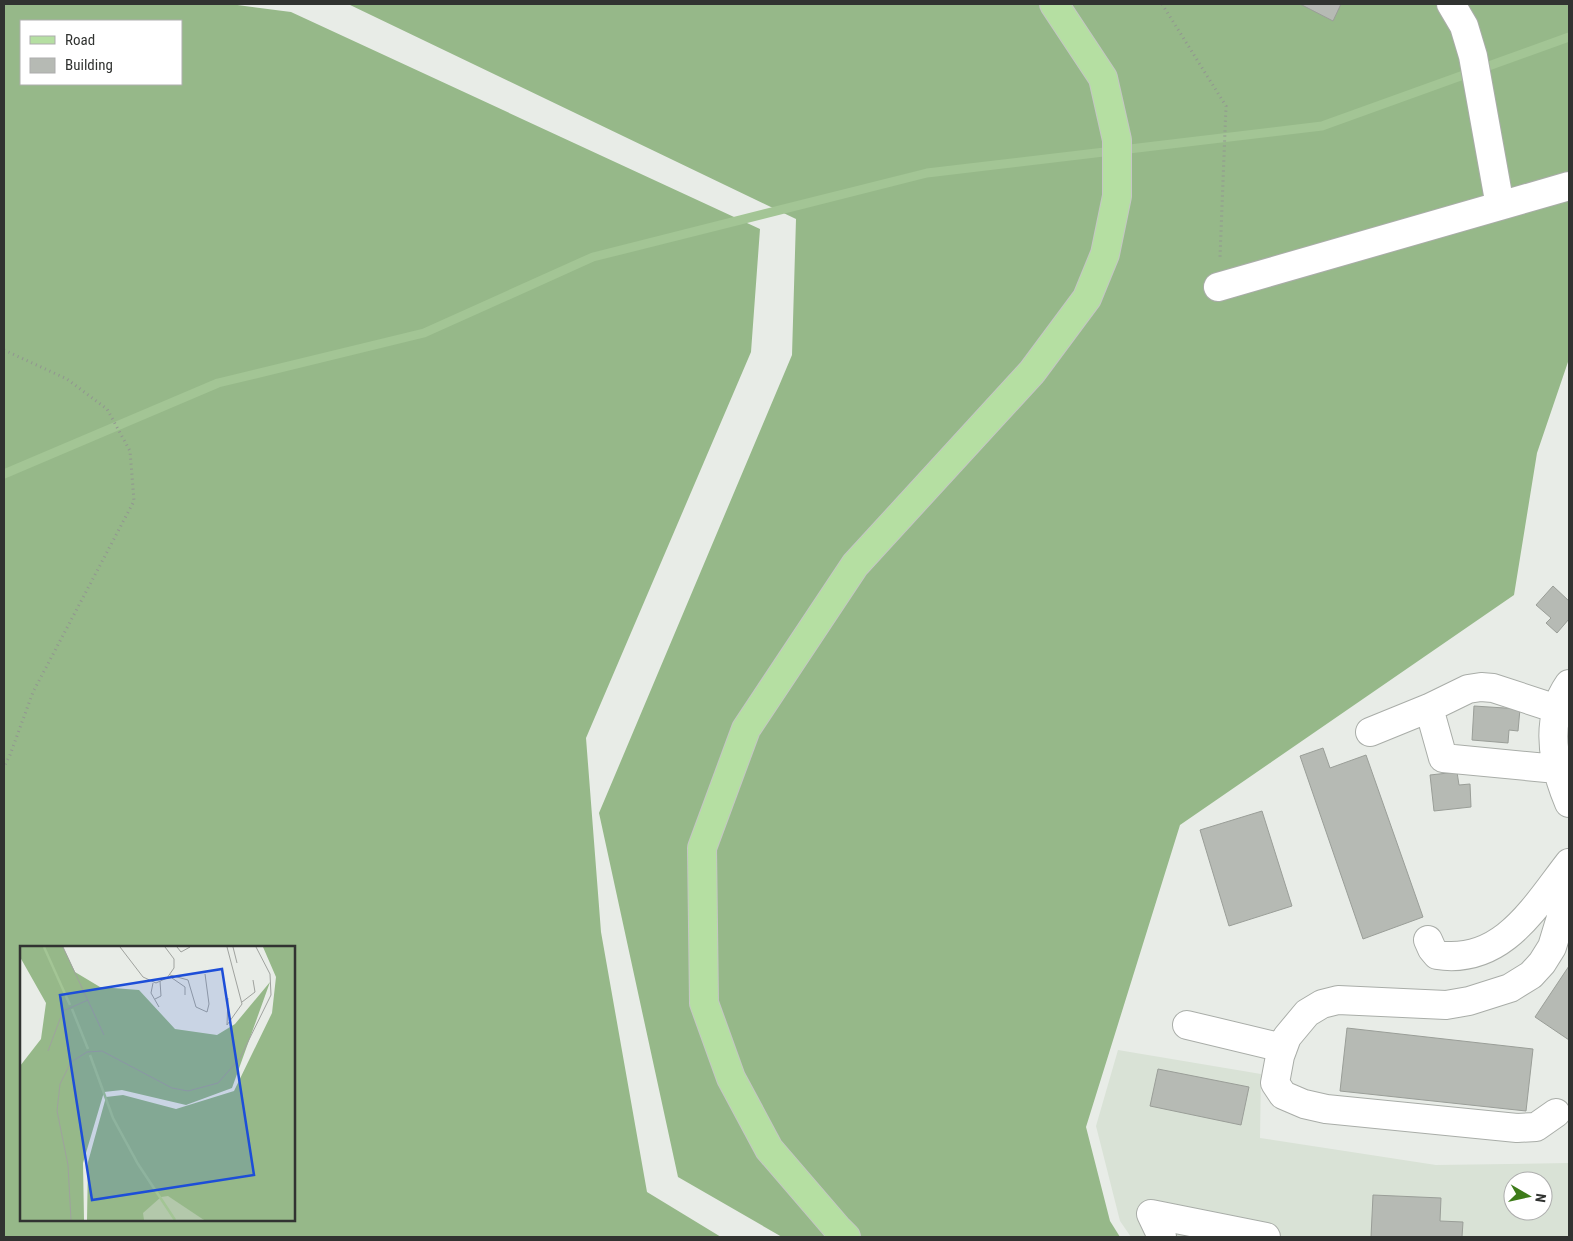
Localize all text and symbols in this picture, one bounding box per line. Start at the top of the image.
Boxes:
legend [20,20,182,85]
text: Road [65,31,95,49]
text: Building [65,56,113,74]
inset map [20,946,295,1221]
north arrow [1503,1171,1553,1221]
text: N [1532,1193,1549,1204]

